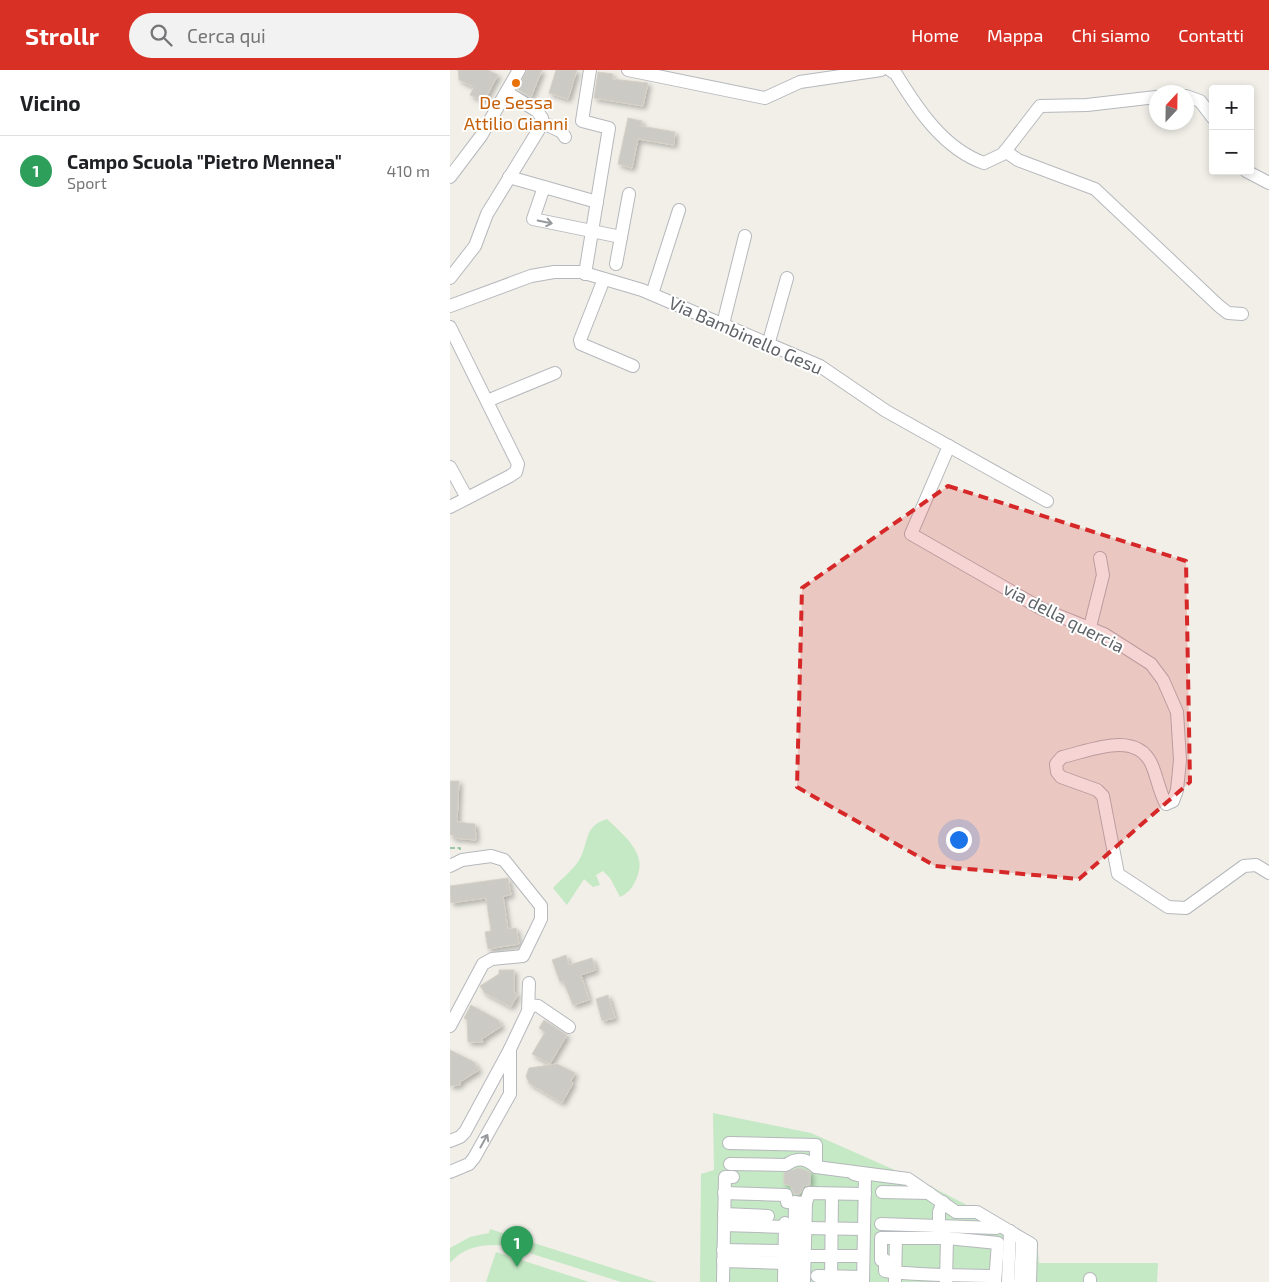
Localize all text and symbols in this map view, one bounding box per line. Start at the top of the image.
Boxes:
search box [129,13,479,58]
text: Strollr [25,21,99,50]
icon: search [147,21,175,49]
text: Cerca qui [187,24,266,47]
text: Home [911,24,959,46]
text: Mappa [987,24,1043,46]
text: Chi siamo [1071,24,1150,46]
text: Contatti [1178,24,1244,46]
marker: De Sessa Attilio Gianni [510,77,522,89]
north arrow [1149,85,1194,130]
map controls [1209,85,1254,175]
button: + [1209,85,1254,130]
text: Vicino [20,90,81,115]
place label: De Sessa Attilio Gianni [464,91,568,134]
button: − [1209,130,1254,175]
text: Campo Scuola "Pietro Mennea" [67,150,342,173]
text: 1 [33,161,39,180]
text: 410 m [387,161,430,180]
text: Sport [67,173,107,192]
one-way arrow [537,218,553,227]
street label: Via Bambinello Gesu [666,291,826,379]
street label: via della quercia [1000,577,1128,657]
your location [946,827,972,853]
one-way arrow [480,1134,490,1149]
pin: 1 [501,1226,533,1267]

